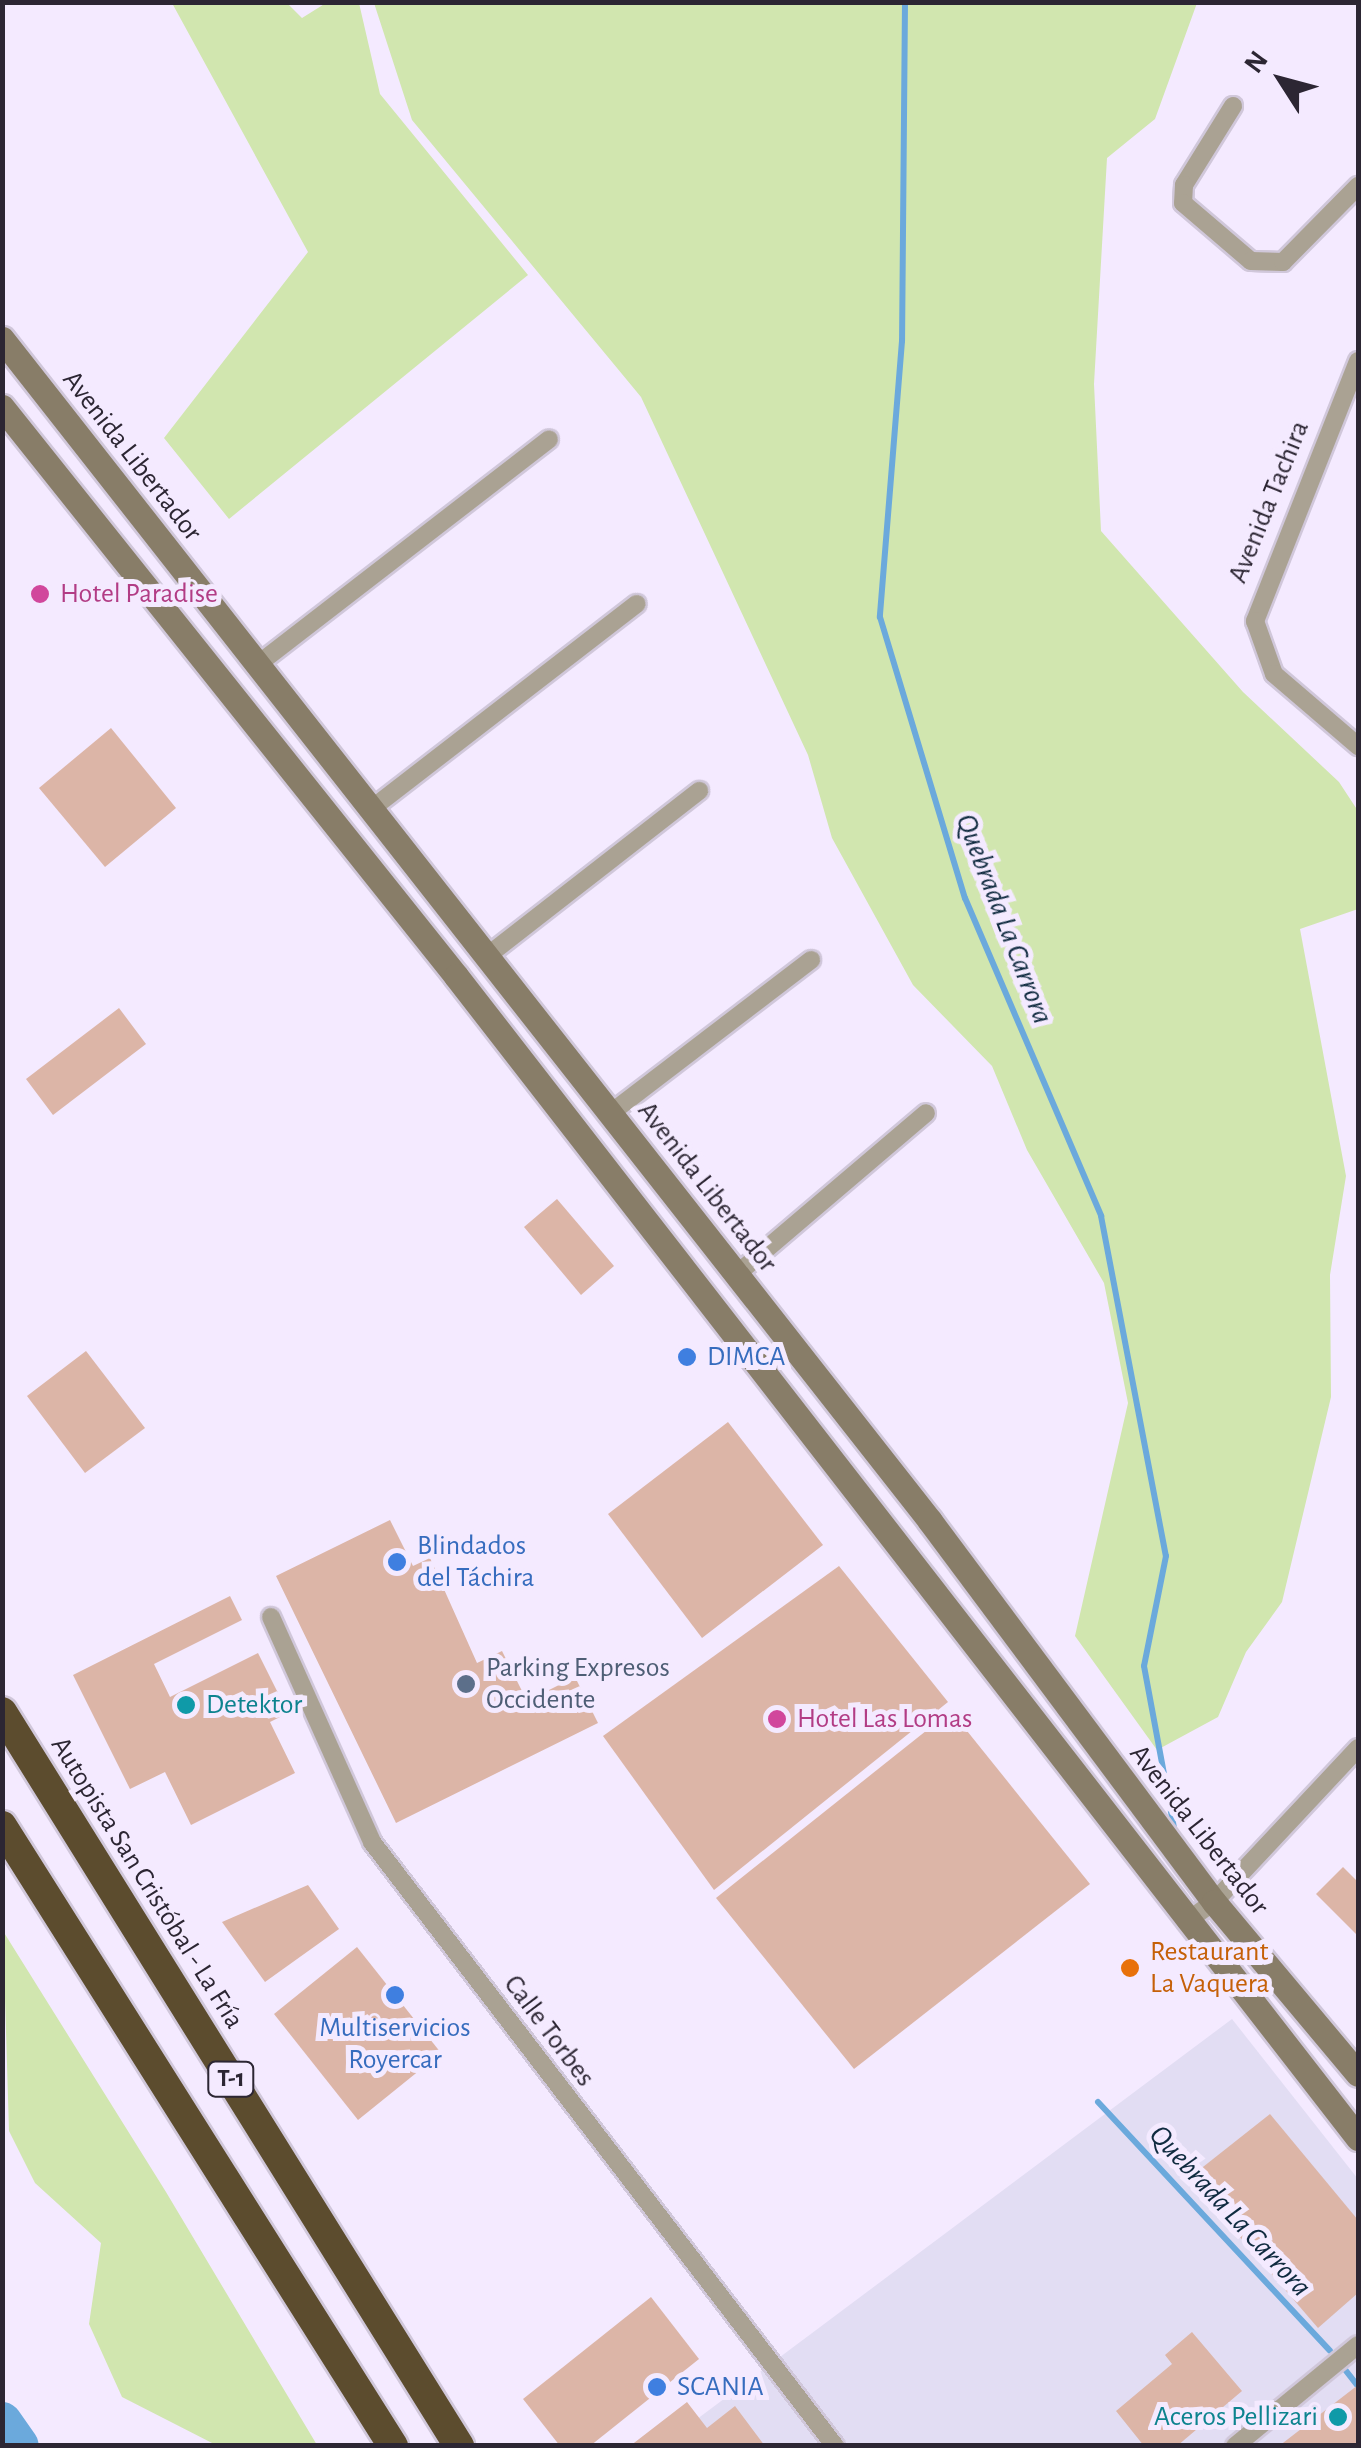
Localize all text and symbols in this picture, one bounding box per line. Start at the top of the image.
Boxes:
north arrow [1231,30,1331,130]
text: N [1240,46,1274,78]
street label: Avenida Libertador [55,364,209,548]
street label: Avenida Tachira [1221,416,1317,588]
place label: Hotel Paradise [60,577,218,611]
marker: Hotel Paradise [29,583,51,605]
water label: Quebrada La Carrora [947,809,1061,1029]
street label: Avenida Libertador [630,1095,784,1279]
place label: DIMCA [707,1340,785,1374]
marker: DIMCA [676,1346,698,1368]
place label: Blindados del Táchira [417,1529,535,1595]
marker: Blindados del Táchira [386,1551,408,1573]
place label: Parking Expresos Occidente [486,1651,670,1717]
marker: Parking Expresos Occidente [455,1673,477,1695]
place label: Detektor [206,1688,302,1722]
marker: Detektor [175,1694,197,1716]
place label: Hotel Las Lomas [797,1702,972,1736]
marker: Hotel Las Lomas [766,1708,788,1730]
street label: Autopista San Cristóbal - La Fría [43,1731,251,2035]
street label: Avenida Libertador [1122,1738,1276,1922]
place label: Restaurant La Vaquera [1150,1935,1270,2001]
marker: Restaurant La Vaquera [1119,1957,1141,1979]
street label: Calle Torbes [496,1969,602,2093]
marker: Multiservicios Royercar [384,1984,406,2006]
place label: Multiservicios Royercar [319,2011,471,2077]
road number: T-1 [206,2059,256,2099]
water label: Quebrada La Carrora [1141,2118,1319,2304]
place label: SCANIA [677,2370,764,2404]
marker: SCANIA [646,2376,668,2398]
place label: Aceros Pellizari [1154,2400,1318,2434]
marker: Aceros Pellizari [1327,2406,1349,2428]

